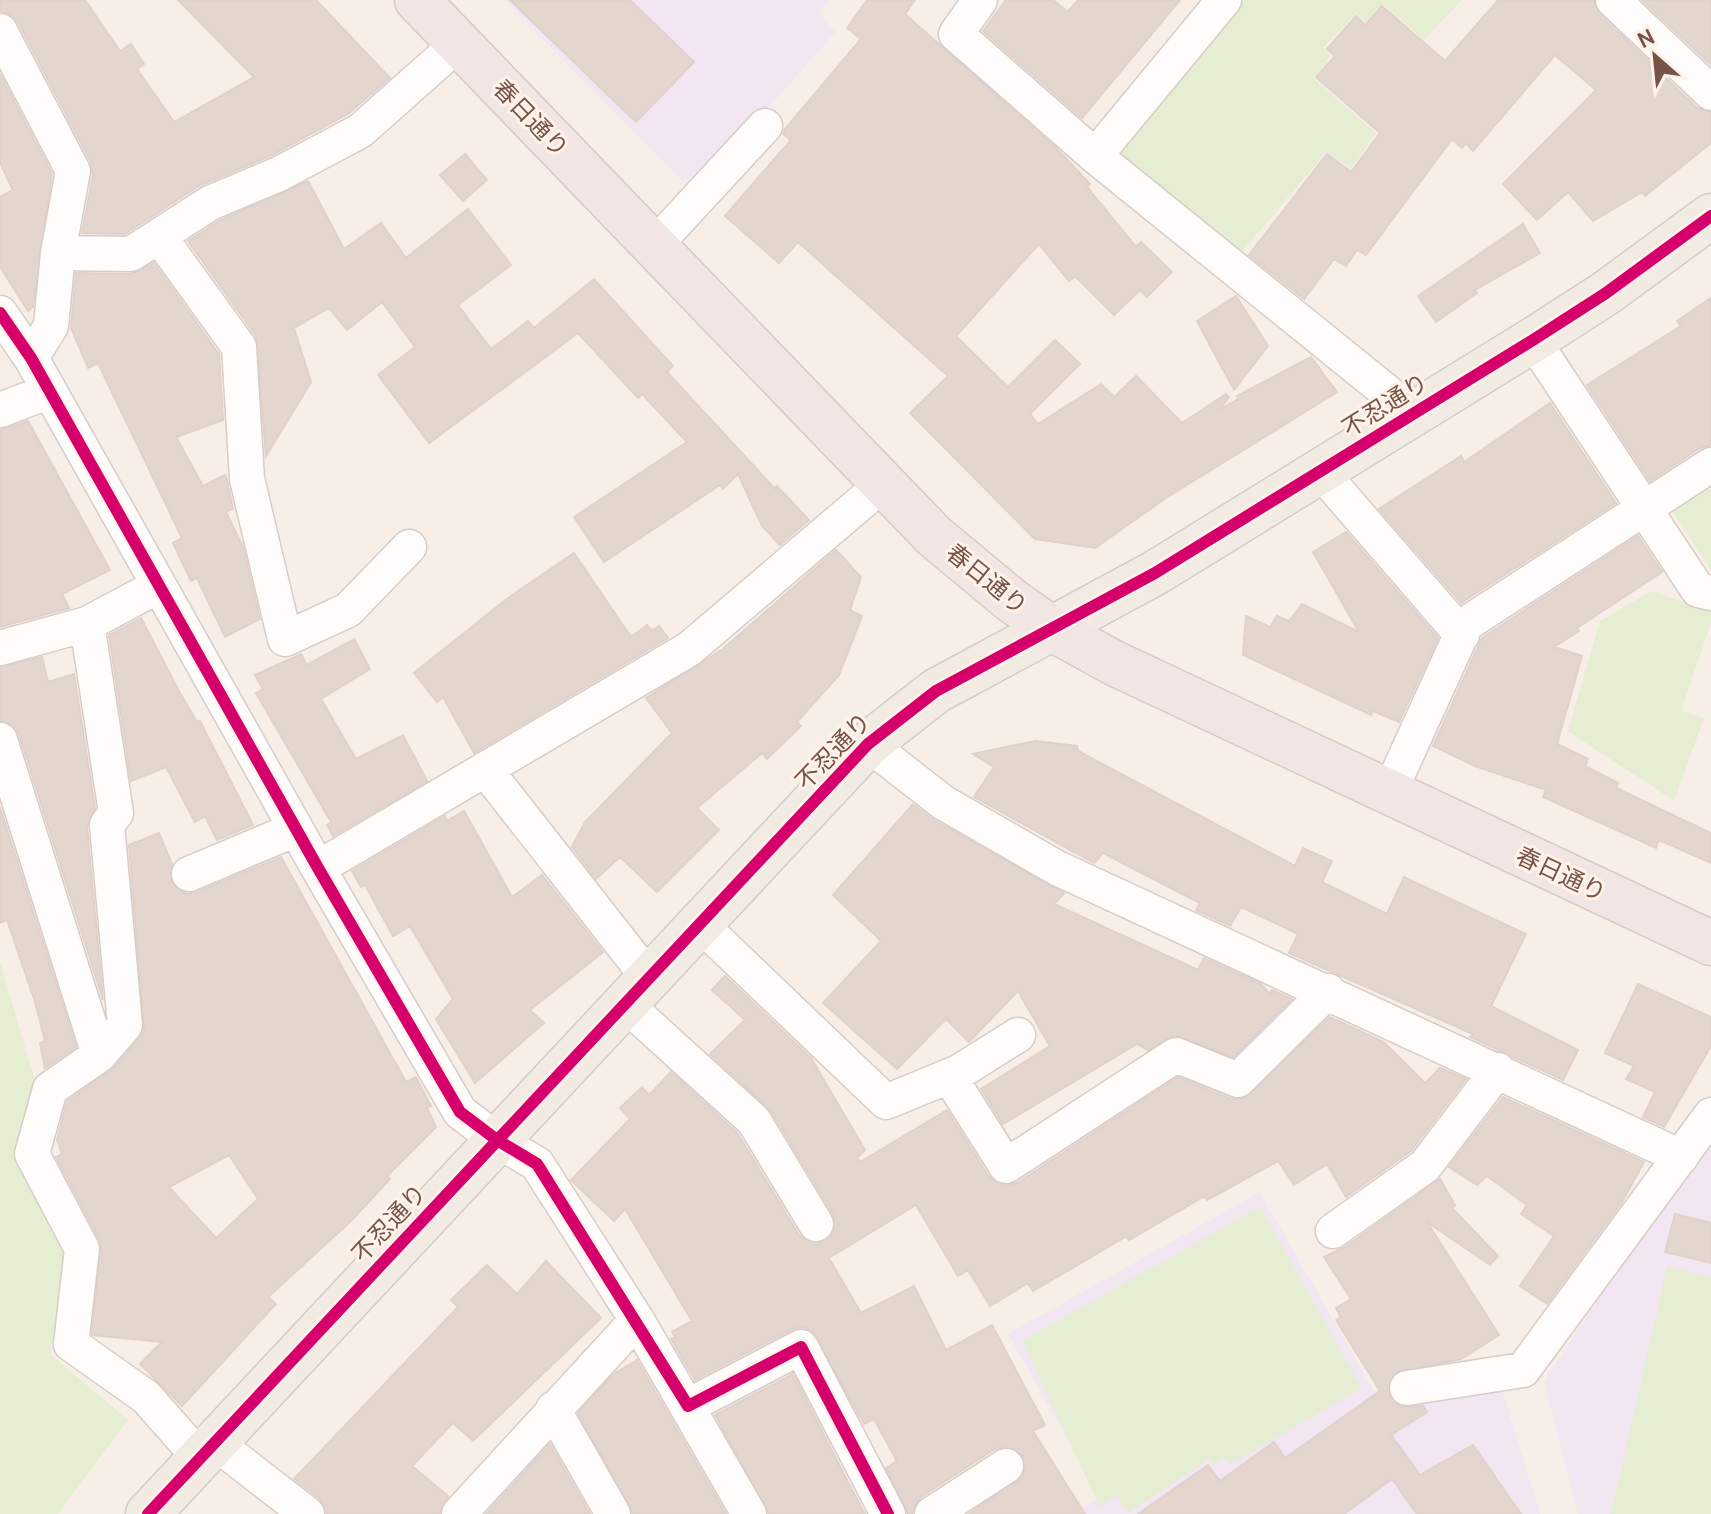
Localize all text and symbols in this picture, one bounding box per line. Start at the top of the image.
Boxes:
north arrow [1615,16,1695,96]
text: N [1633,23,1659,54]
street label: 春日通り [487,73,575,163]
street label: 不忍通り [1337,367,1433,443]
street label: 春日通り [941,538,1033,620]
street label: 不忍通り [789,706,877,796]
street label: 春日通り [1511,841,1611,907]
street label: 不忍通り [346,1178,432,1268]

